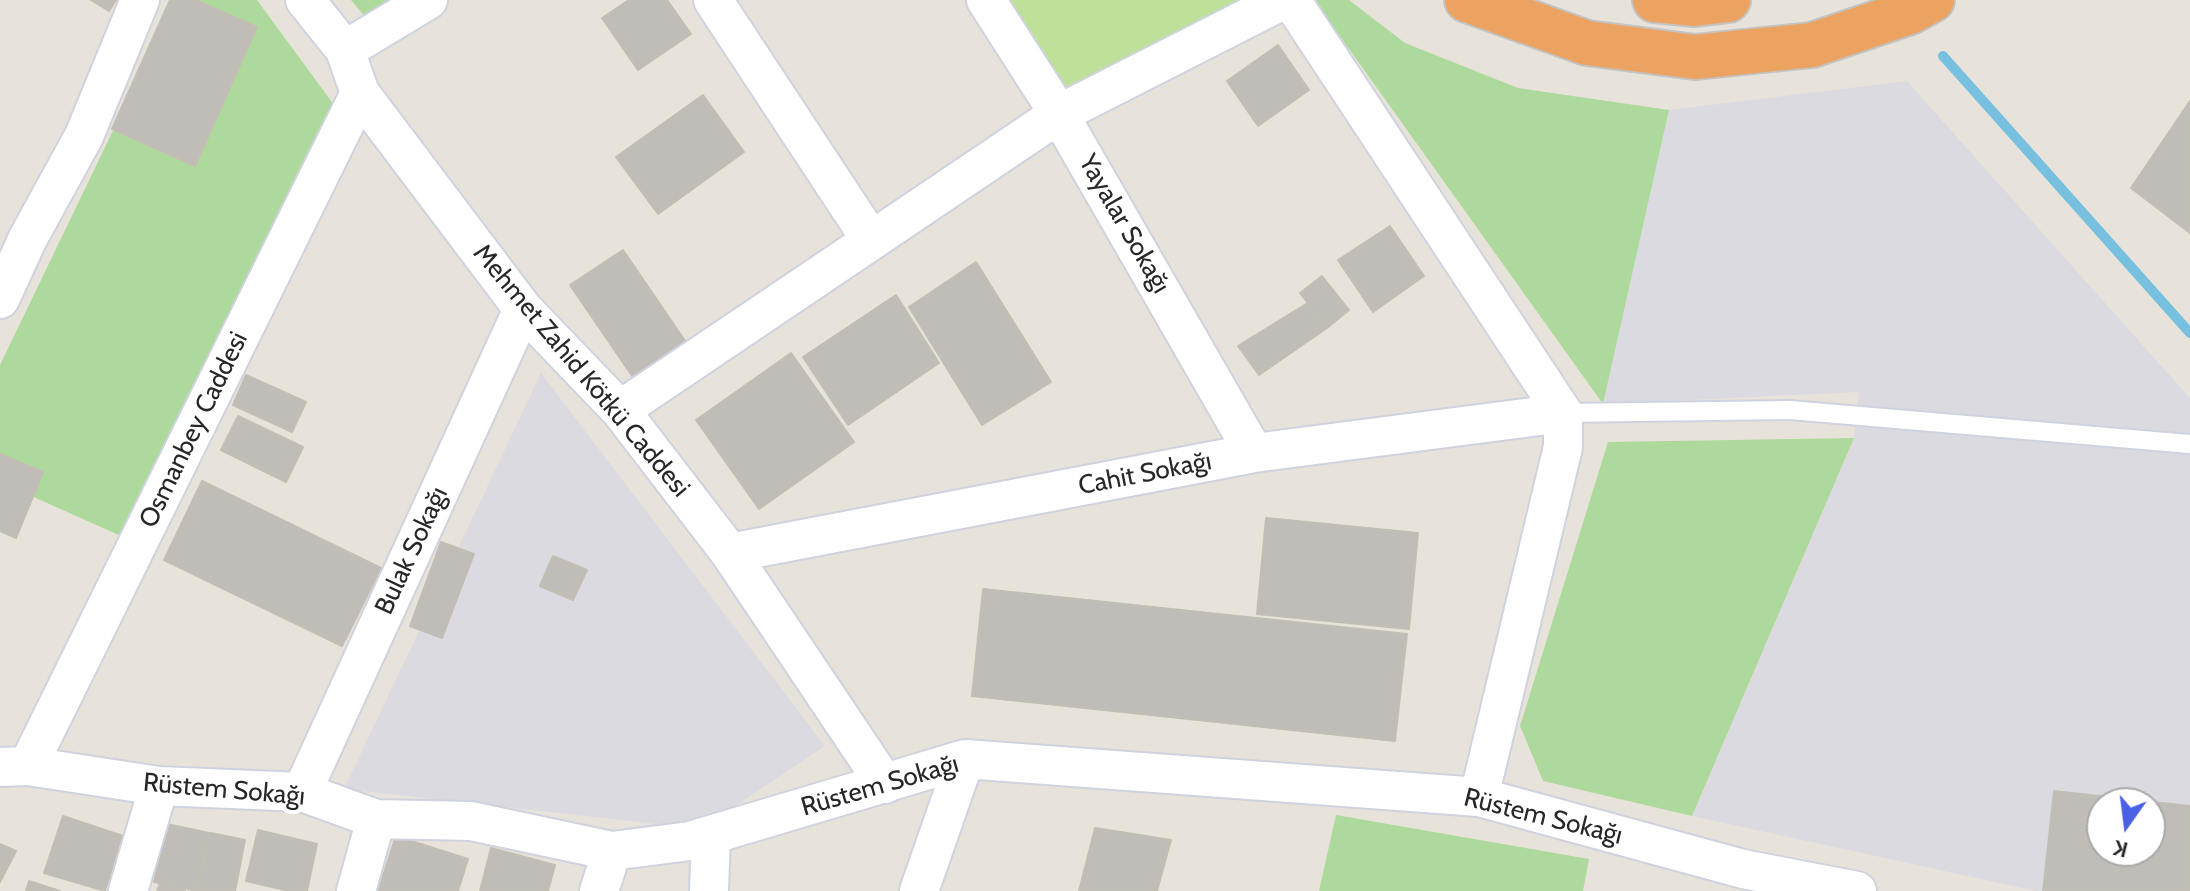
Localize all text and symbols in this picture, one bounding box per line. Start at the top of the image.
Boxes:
street label: Yayalar Sokağı [1072,149,1176,299]
street label: Mehmet Zahid Kötkü Caddesi [466,238,696,504]
street label: Osmanbey Caddesi [133,327,255,533]
street label: Cahit Sokağı [1076,446,1214,502]
street label: Bulak Sokağı [369,482,455,620]
street label: Rüstem Sokağı [798,749,962,823]
street label: Rüstem Sokağı [142,767,306,813]
street label: Rüstem Sokağı [1460,782,1626,852]
north arrow [2086,787,2166,867]
text: K [2111,834,2131,864]

